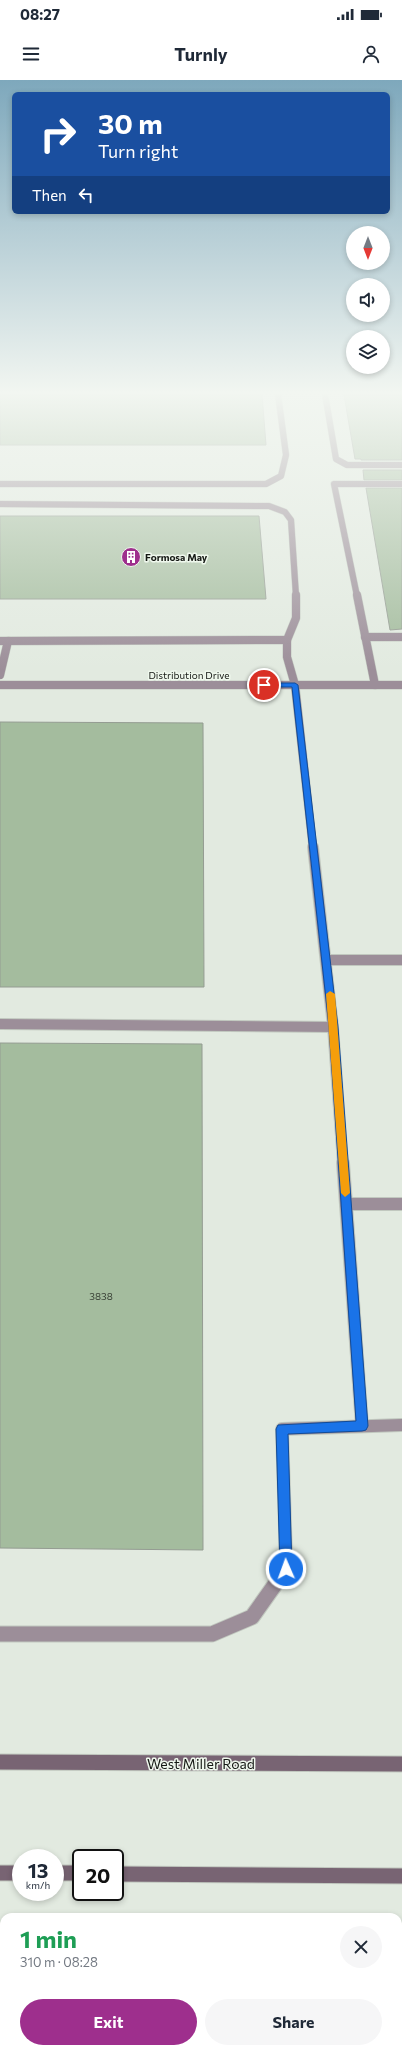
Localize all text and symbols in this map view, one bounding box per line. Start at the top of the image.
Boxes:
text: 08:27 [20,5,60,23]
icon: menu [20,43,42,65]
text: Turnly [174,43,228,65]
icon: person [360,43,382,65]
text: 30 m [98,106,163,140]
icon: right [32,108,84,160]
text: Turn right [98,140,178,162]
icon: left [75,184,97,206]
text: Then [32,186,67,204]
north arrow [346,226,390,270]
map controls [346,226,390,374]
button: sound [346,278,390,322]
button: layers [346,330,390,374]
building icon: Formosa May [120,546,142,568]
place label: Formosa May [145,551,208,563]
pin [247,668,281,702]
street label: Distribution Drive [148,669,230,681]
icon: arrive [253,674,275,696]
house number: 3838 [89,1290,113,1302]
position arrow [265,1548,307,1590]
street label: West Miller Road [147,1755,255,1772]
speed limit sign: 20 [72,1849,124,1901]
text: 13 [28,1858,48,1882]
text: km/h [26,1879,50,1891]
text: 1 min [20,1924,77,1953]
button: close [340,1926,382,1968]
text: 310 m · 08:28 [20,1954,98,1970]
button: Exit [20,1999,197,2045]
button: Share [205,1999,382,2045]

